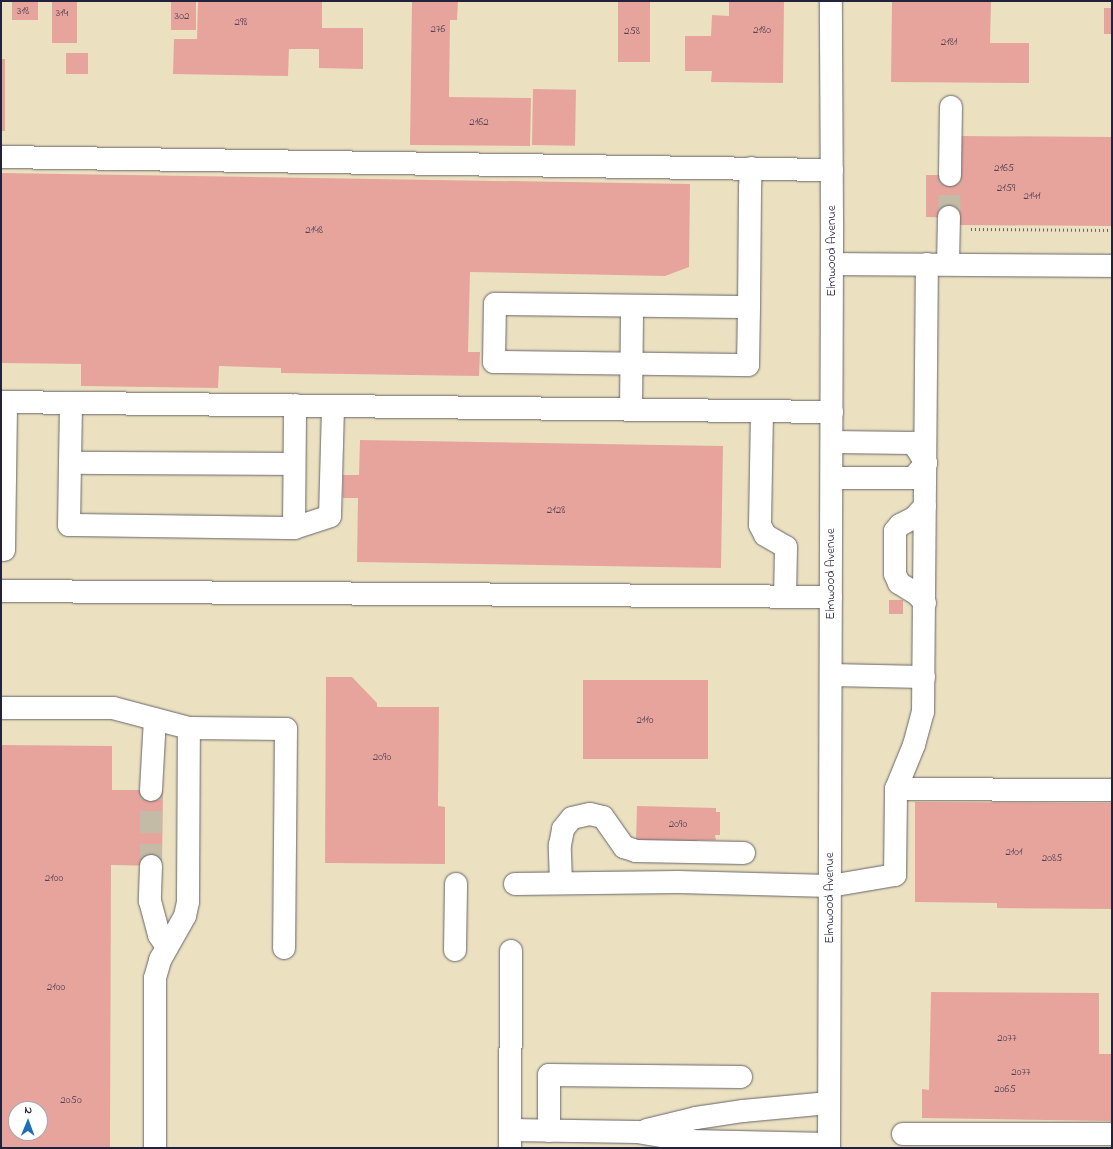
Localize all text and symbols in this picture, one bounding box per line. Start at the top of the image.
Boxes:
house number: 318 [17,4,29,18]
house number: 314 [56,6,68,20]
house number: 302 [175,9,189,23]
house number: 298 [235,15,247,29]
house number: 276 [431,22,445,36]
house number: 2180 [753,23,771,37]
house number: 258 [624,24,640,38]
house number: 2181 [941,35,957,49]
house number: 2162 [469,115,489,129]
house number: 2165 [994,161,1014,175]
house number: 2159 [997,181,1015,195]
house number: 2141 [1024,189,1040,203]
street label: Elmwood Avenue [824,205,840,297]
house number: 2148 [305,223,323,237]
house number: 2128 [547,503,565,517]
street label: Elmwood Avenue [823,528,839,620]
house number: 2110 [636,713,654,727]
house number: 2090 [373,750,391,764]
house number: 2090 [669,817,687,831]
house number: 2101 [1005,845,1023,859]
house number: 2085 [1042,851,1062,865]
street label: Elmwood Avenue [822,852,838,944]
house number: 2100 [45,871,63,885]
house number: 2100 [47,980,65,994]
house number: 2077 [997,1031,1017,1045]
house number: 2077 [1011,1065,1031,1079]
house number: 2065 [994,1082,1016,1096]
house number: 2050 [60,1093,82,1107]
north arrow [8,1101,48,1141]
text: N [24,1102,32,1118]

